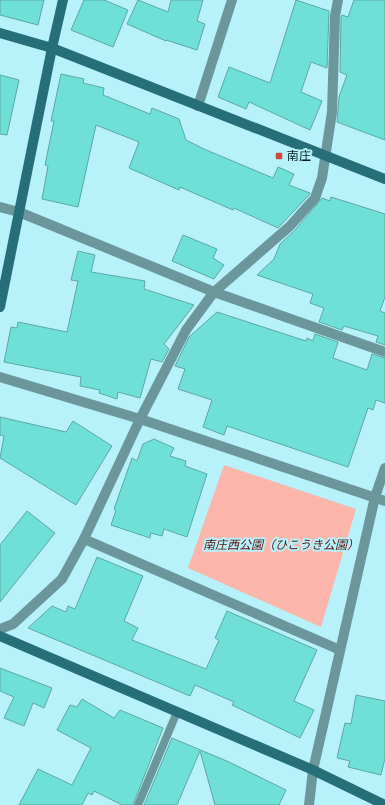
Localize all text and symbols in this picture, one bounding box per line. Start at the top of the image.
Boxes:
place label: 南庄 [287,148,311,163]
marker: 南庄 [274,151,284,161]
park label: 南庄西公園（ひこうき公園） [203,537,359,552]

